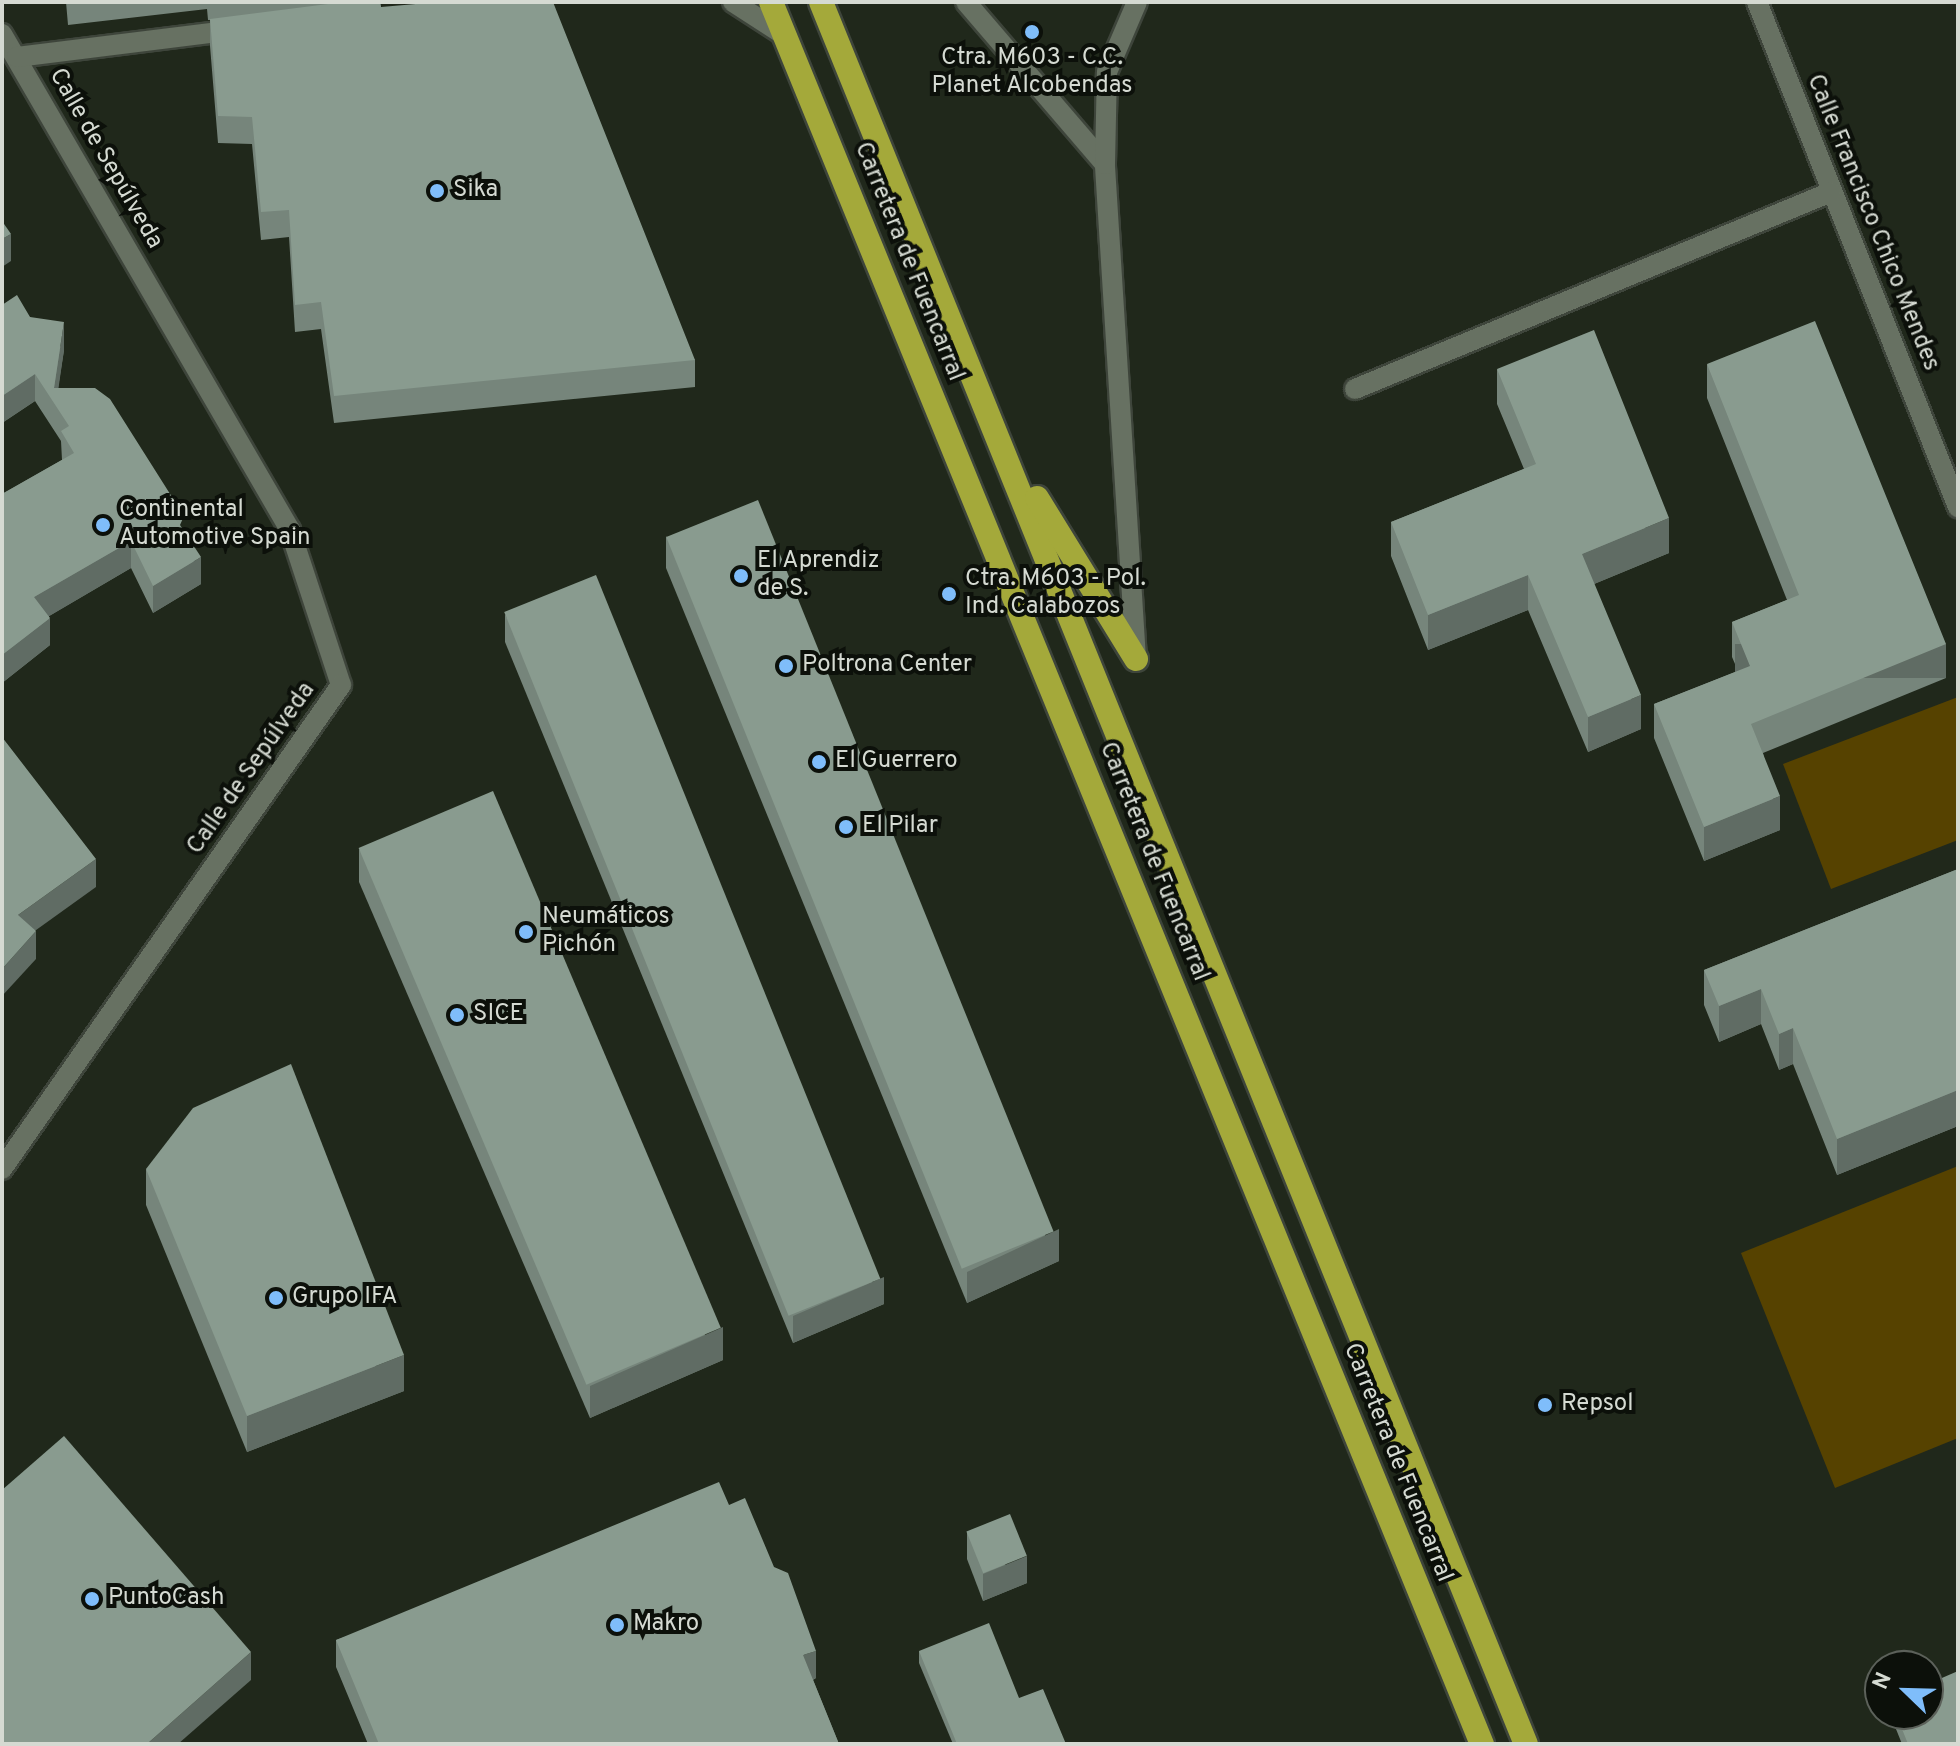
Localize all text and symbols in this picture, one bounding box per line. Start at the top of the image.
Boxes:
marker: Ctra. M603 - C.C. Planet Alcobendas [1023,23,1041,41]
place label: Ctra. M603 - C.C. Planet Alcobendas [931,45,1133,101]
street label: Calle de Sepúlveda [42,64,168,254]
street label: Calle Francisco Chico Mendes [1799,71,1945,375]
street label: Carretera de Fuencarral [847,138,969,386]
place label: Sika [453,177,498,205]
marker: Sika [428,182,446,200]
place label: Continental Automotive Spain [119,497,311,553]
marker: Continental Automotive Spain [94,516,112,534]
place label: El Aprendiz de S. [757,548,881,604]
place label: Ctra. M603 - Pol. Ind. Calabozos [965,566,1146,622]
marker: El Aprendiz de S. [732,567,750,585]
marker: Ctra. M603 - Pol. Ind. Calabozos [940,585,958,603]
place label: Poltrona Center [802,652,972,680]
marker: Poltrona Center [777,657,795,675]
street label: Calle de Sepúlveda [182,677,322,861]
street label: Carretera de Fuencarral [1092,738,1214,986]
place label: El Guerrero [835,748,958,776]
marker: El Guerrero [810,753,828,771]
place label: El Pilar [862,813,938,841]
marker: El Pilar [837,818,855,836]
place label: Neumáticos Pichón [542,904,670,960]
marker: Neumáticos Pichón [517,923,535,941]
place label: SICE [473,1001,524,1029]
marker: SICE [448,1006,466,1024]
place label: Grupo IFA [292,1284,398,1312]
marker: Grupo IFA [267,1289,285,1307]
street label: Carretera de Fuencarral [1336,1339,1458,1587]
place label: Repsol [1561,1391,1634,1419]
marker: Repsol [1536,1396,1554,1414]
place label: PuntoCash [108,1585,224,1613]
marker: PuntoCash [83,1590,101,1608]
place label: Makro [633,1611,699,1639]
marker: Makro [608,1616,626,1634]
north arrow [1864,1650,1944,1730]
text: N [1868,1669,1899,1694]

